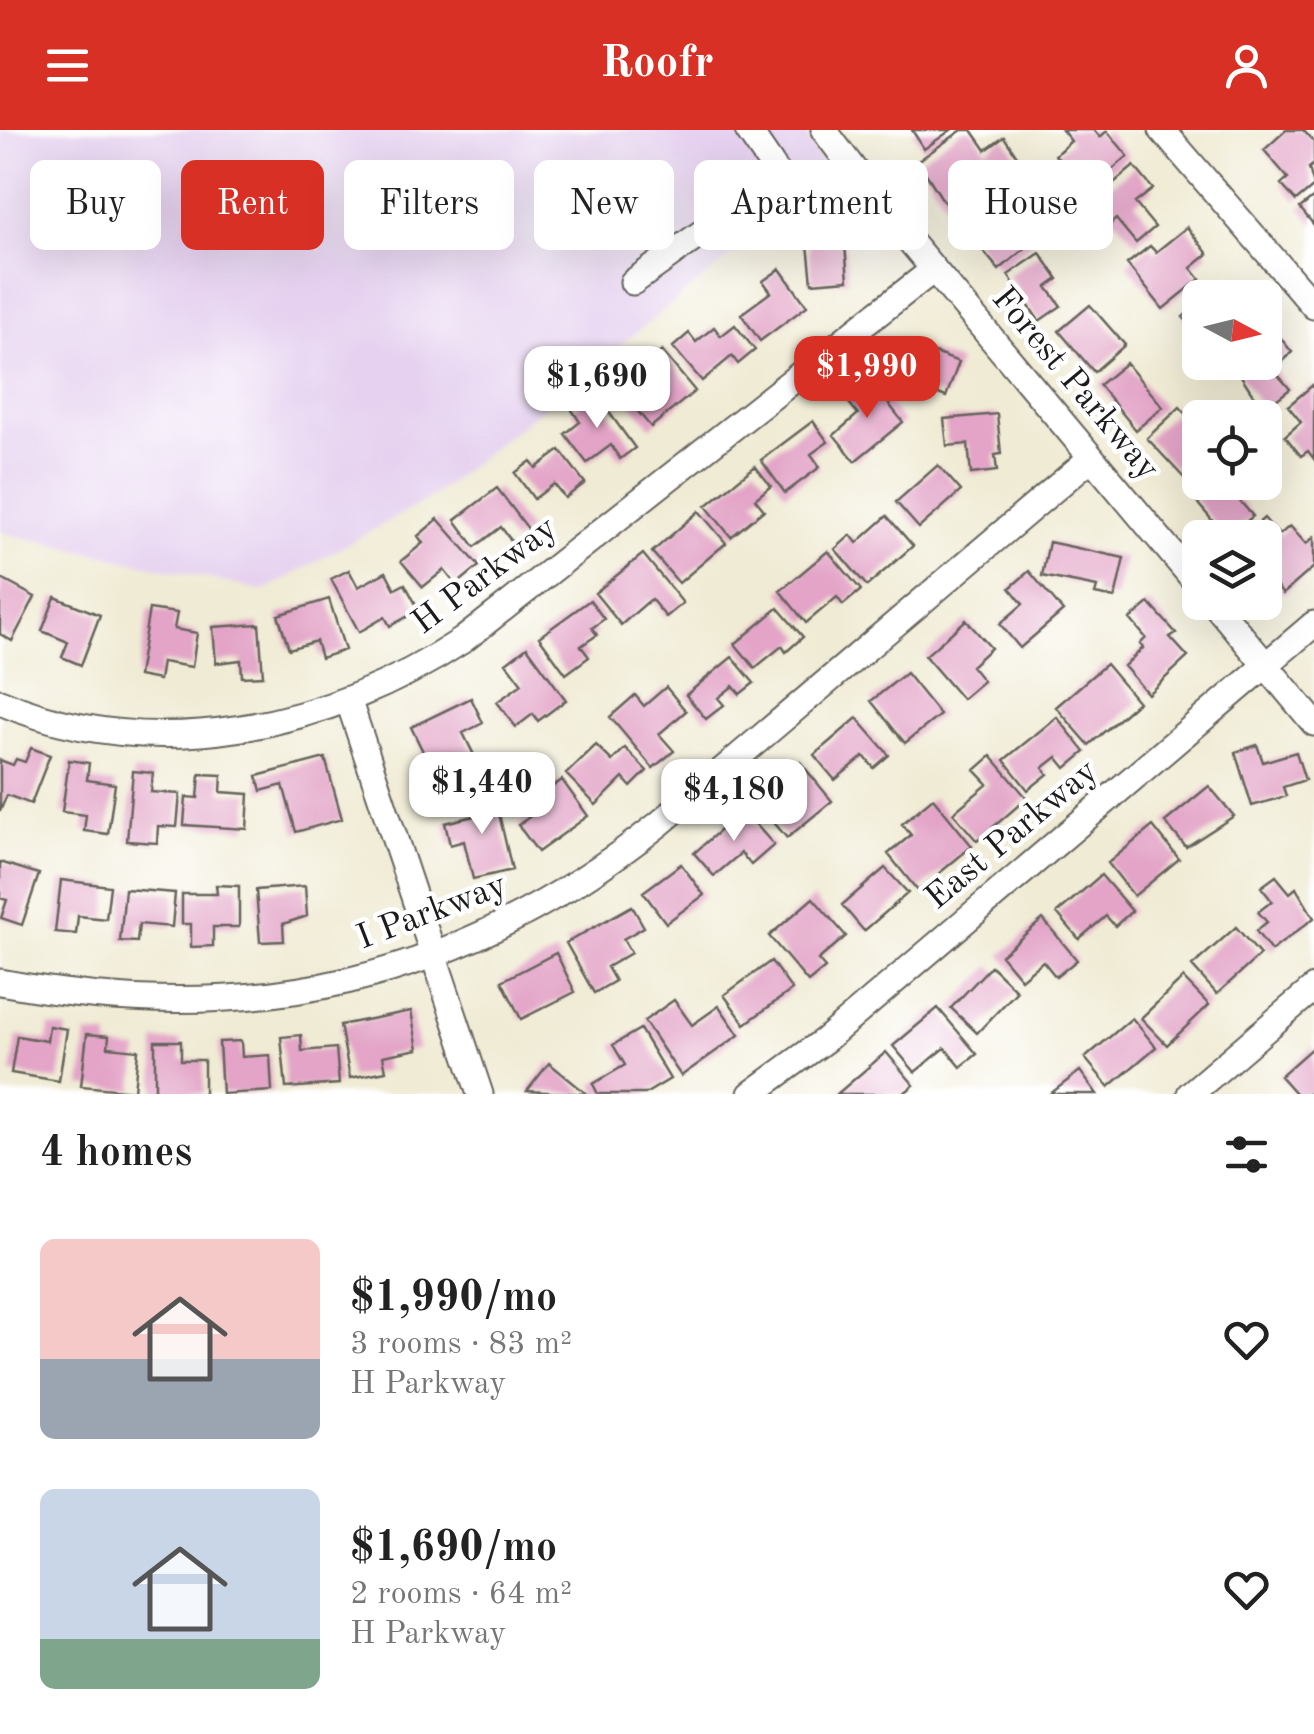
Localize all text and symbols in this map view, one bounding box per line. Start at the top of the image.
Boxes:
icon: menu [40,38,95,93]
icon: person [1219,38,1274,93]
text: Roofr [600,42,714,87]
chip: Buy [30,160,161,250]
chip: Rent [181,160,324,250]
chip: Filters [344,160,514,250]
chip: New [534,160,674,250]
chip: Apartment [694,160,928,250]
chip: House [948,160,1113,250]
north arrow [1182,280,1282,380]
map controls [1182,280,1282,620]
street label: Forest Parkway [985,281,1165,487]
pin: $1,990 [786,336,948,421]
pin: $1,690 [516,346,678,431]
text: $1,990 [816,352,918,384]
text: $1,690 [546,362,648,394]
button: locate [1182,400,1282,500]
street label: H Parkway [406,511,564,641]
button: layers [1182,520,1282,620]
pin: $1,440 [401,752,563,837]
street label: East Parkway [920,753,1104,917]
pin: $4,180 [653,759,815,844]
text: $1,440 [431,768,533,800]
text: $4,180 [683,775,785,807]
street label: I Parkway [352,868,512,956]
icon: filters [1219,1127,1274,1182]
text: 4 homes [40,1133,192,1175]
text: $1,990/mo [350,1278,557,1320]
icon: home [120,1279,240,1399]
icon: heart [1219,1312,1274,1367]
text: 3 rooms · 83 m² [350,1329,572,1361]
text: H Parkway [350,1369,506,1401]
text: $1,690/mo [350,1528,557,1570]
icon: home [120,1529,240,1649]
icon: heart [1219,1562,1274,1617]
text: 2 rooms · 64 m² [350,1579,572,1611]
text: H Parkway [350,1619,506,1651]

